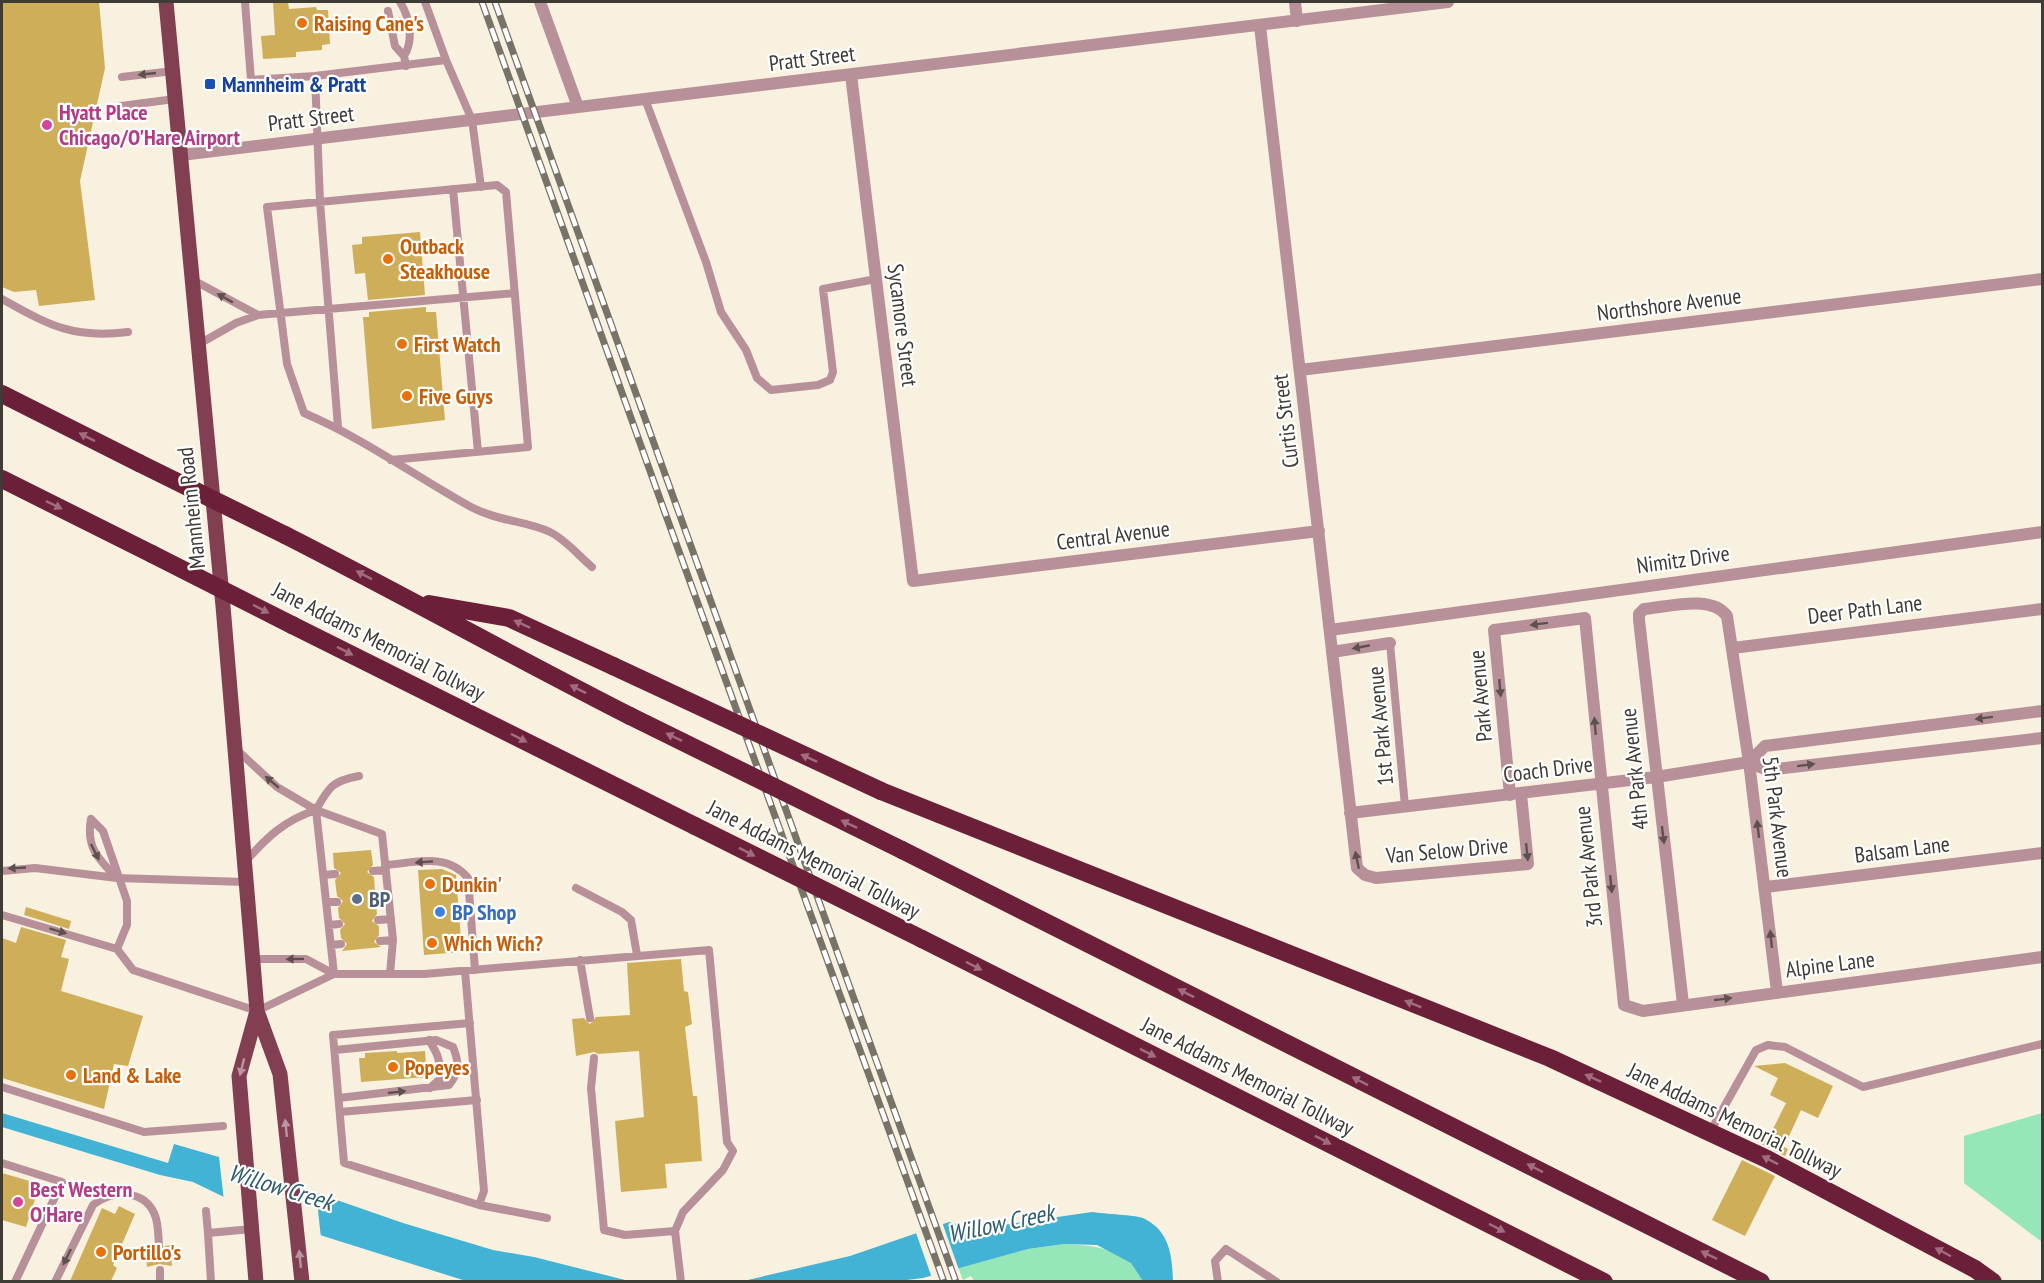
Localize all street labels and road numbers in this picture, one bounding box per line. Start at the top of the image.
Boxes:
street label: Pratt Street [767,39,857,77]
street label: Pratt Street [266,99,356,137]
street label: Sycamore Street [882,262,924,388]
street label: Northshore Avenue [1595,281,1743,327]
street label: Curtis Street [1265,372,1305,470]
street label: Mannheim Road [171,446,211,570]
street label: Central Avenue [1055,514,1171,556]
street label: Nimitz Drive [1635,539,1731,579]
street label: Jane Addams Memorial Tollway [267,575,491,707]
street label: Deer Path Lane [1806,588,1924,630]
street label: Park Avenue [1462,649,1498,743]
street label: 1st Park Avenue [1361,665,1399,787]
street label: 4th Park Avenue [1614,707,1654,831]
street label: Coach Drive [1502,750,1594,788]
street label: 5th Park Avenue [1757,755,1799,879]
street label: Jane Addams Memorial Tollway [702,793,926,925]
street label: 3rd Park Avenue [1568,805,1608,929]
street label: Balsam Lane [1853,829,1951,869]
street label: Van Selow Drive [1384,831,1509,869]
street label: Alpine Lane [1784,945,1876,983]
street label: Jane Addams Memorial Tollway [1136,1010,1360,1142]
street label: Jane Addams Memorial Tollway [1622,1056,1847,1184]

